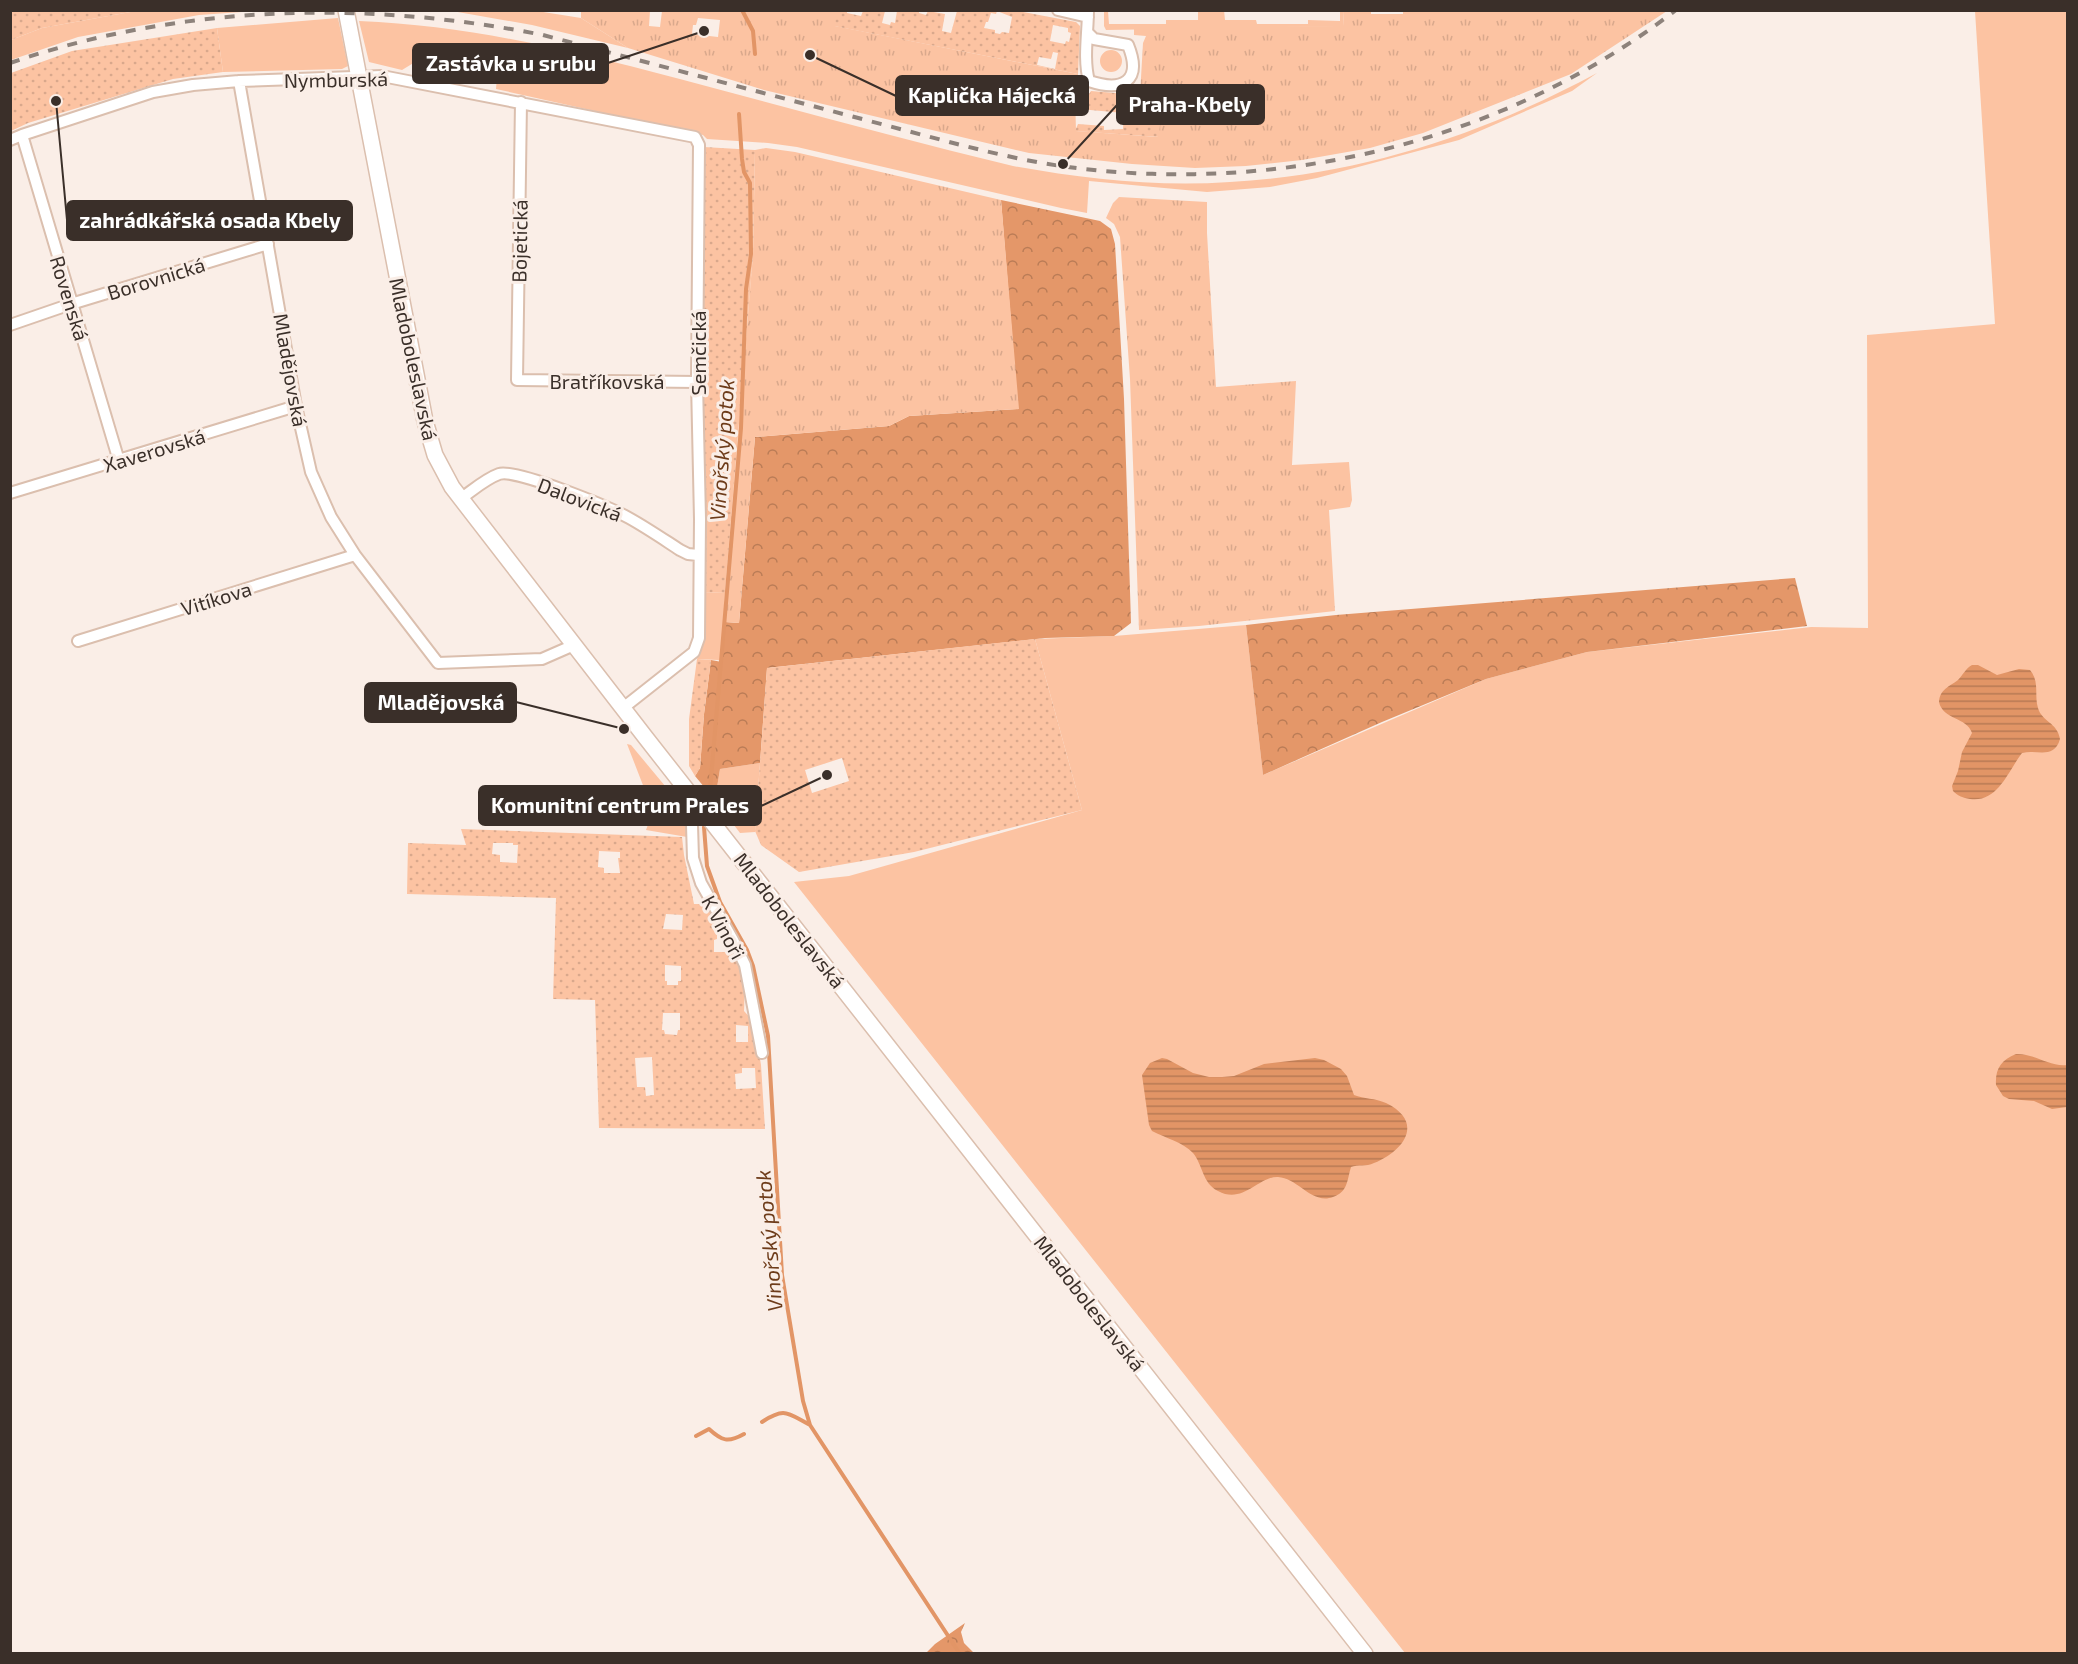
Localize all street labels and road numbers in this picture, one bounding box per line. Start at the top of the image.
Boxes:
street label: Nymburská [284,66,388,92]
street label: Bojetická [506,199,532,283]
street label: Borovnická [104,252,208,304]
street label: Rovenská [46,253,94,343]
street label: Mladoboleslavská [385,275,443,443]
street label: Semčická [686,310,710,396]
street label: Mladějovská [269,311,313,429]
street label: Bratříkovská [549,369,665,393]
street label: Xaverovská [100,423,208,477]
street label: Dalovická [535,472,625,526]
street label: Vitíkova [178,576,254,620]
street label: Mladoboleslavská [730,847,850,993]
street label: K Vinoři [697,891,751,963]
street label: Mladoboleslavská [1030,1230,1150,1376]

